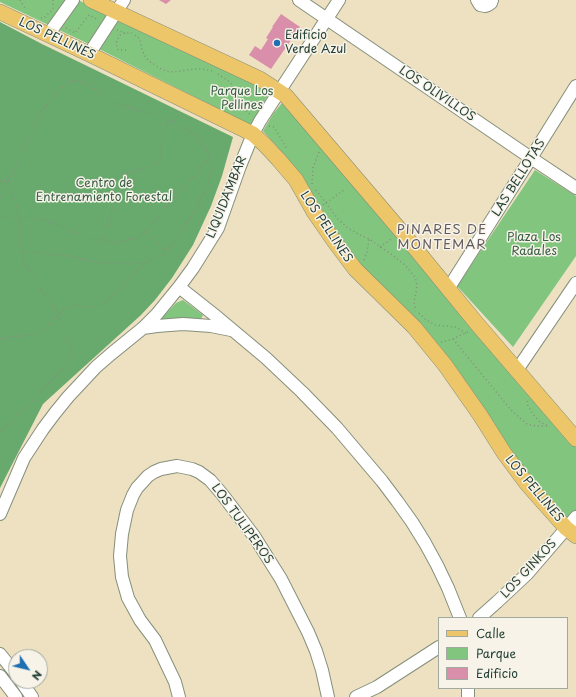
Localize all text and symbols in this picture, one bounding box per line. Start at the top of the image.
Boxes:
street label: LOS PELLINES [16,15,98,63]
place label: Edificio Verde Azul [285,29,346,57]
marker: Edificio Verde Azul [272,38,282,48]
street label: LOS OLIVILLOS [396,63,478,125]
park label: Parque Los Pellines [211,85,273,113]
street label: LAS BELLOTAS [489,137,549,219]
street label: LIQUIDAMBAR [204,154,250,240]
park label: Centro de Entrenamiento Forestal [36,177,172,205]
street label: LOS PELLINES [297,189,355,265]
district label: PINARES DE MONTEMAR [397,222,487,253]
park label: Plaza Los Radales [507,231,561,259]
street label: LOS PELLINES [502,453,566,525]
street label: LOS TULIPEROS [208,481,276,567]
street label: LOS GINKOS [498,537,560,601]
legend [438,617,568,689]
text: Calle [476,624,505,642]
text: Parque [476,644,516,662]
north arrow [8,649,48,689]
text: Edificio [476,664,518,682]
text: N [28,667,47,684]

